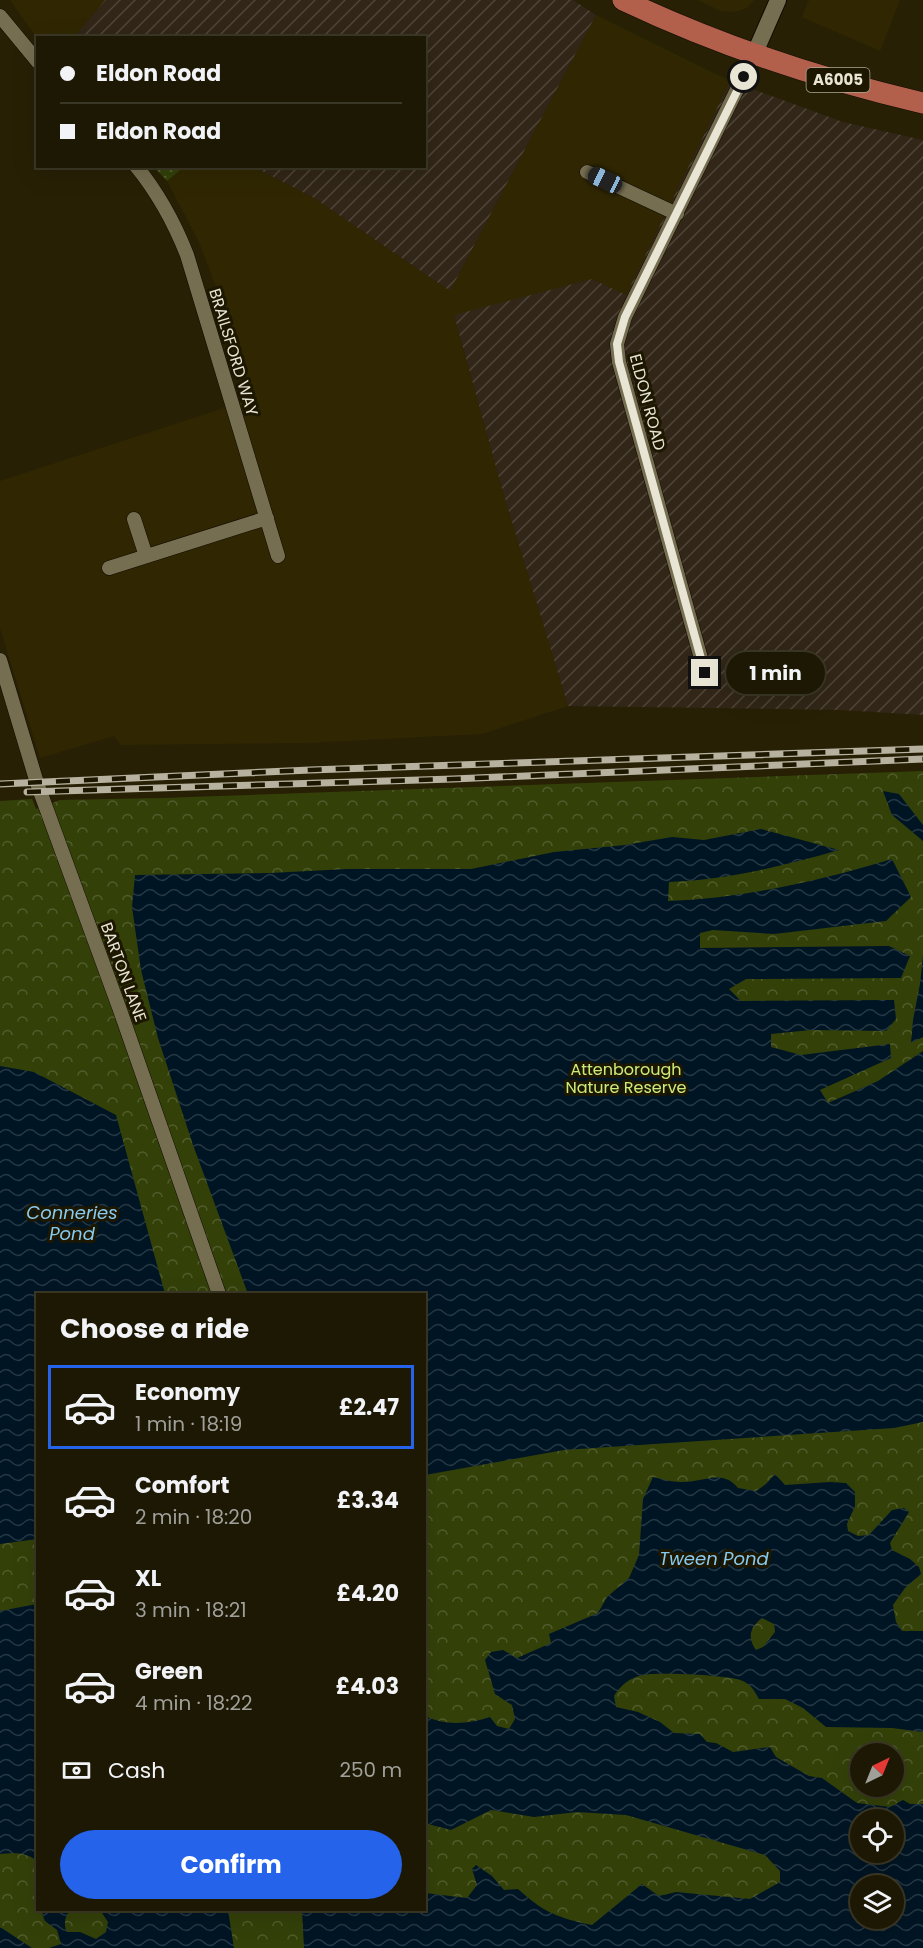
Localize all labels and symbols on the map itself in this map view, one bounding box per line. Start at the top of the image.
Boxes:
route start [730,63,757,90]
road number: A6005 [806,68,870,92]
car [585,164,625,196]
street label: BRAILSFORD WAY [203,286,264,419]
street label: ELDON ROAD [624,351,671,453]
callout: 1 min [726,652,825,694]
route end [691,659,718,686]
street label: BARTON LANE [95,919,152,1025]
park label: Attenborough Nature Reserve [565,1058,687,1099]
water label: Conneries Pond [26,1200,118,1246]
water label: Tween Pond [659,1546,769,1571]
north arrow [850,1743,904,1797]

